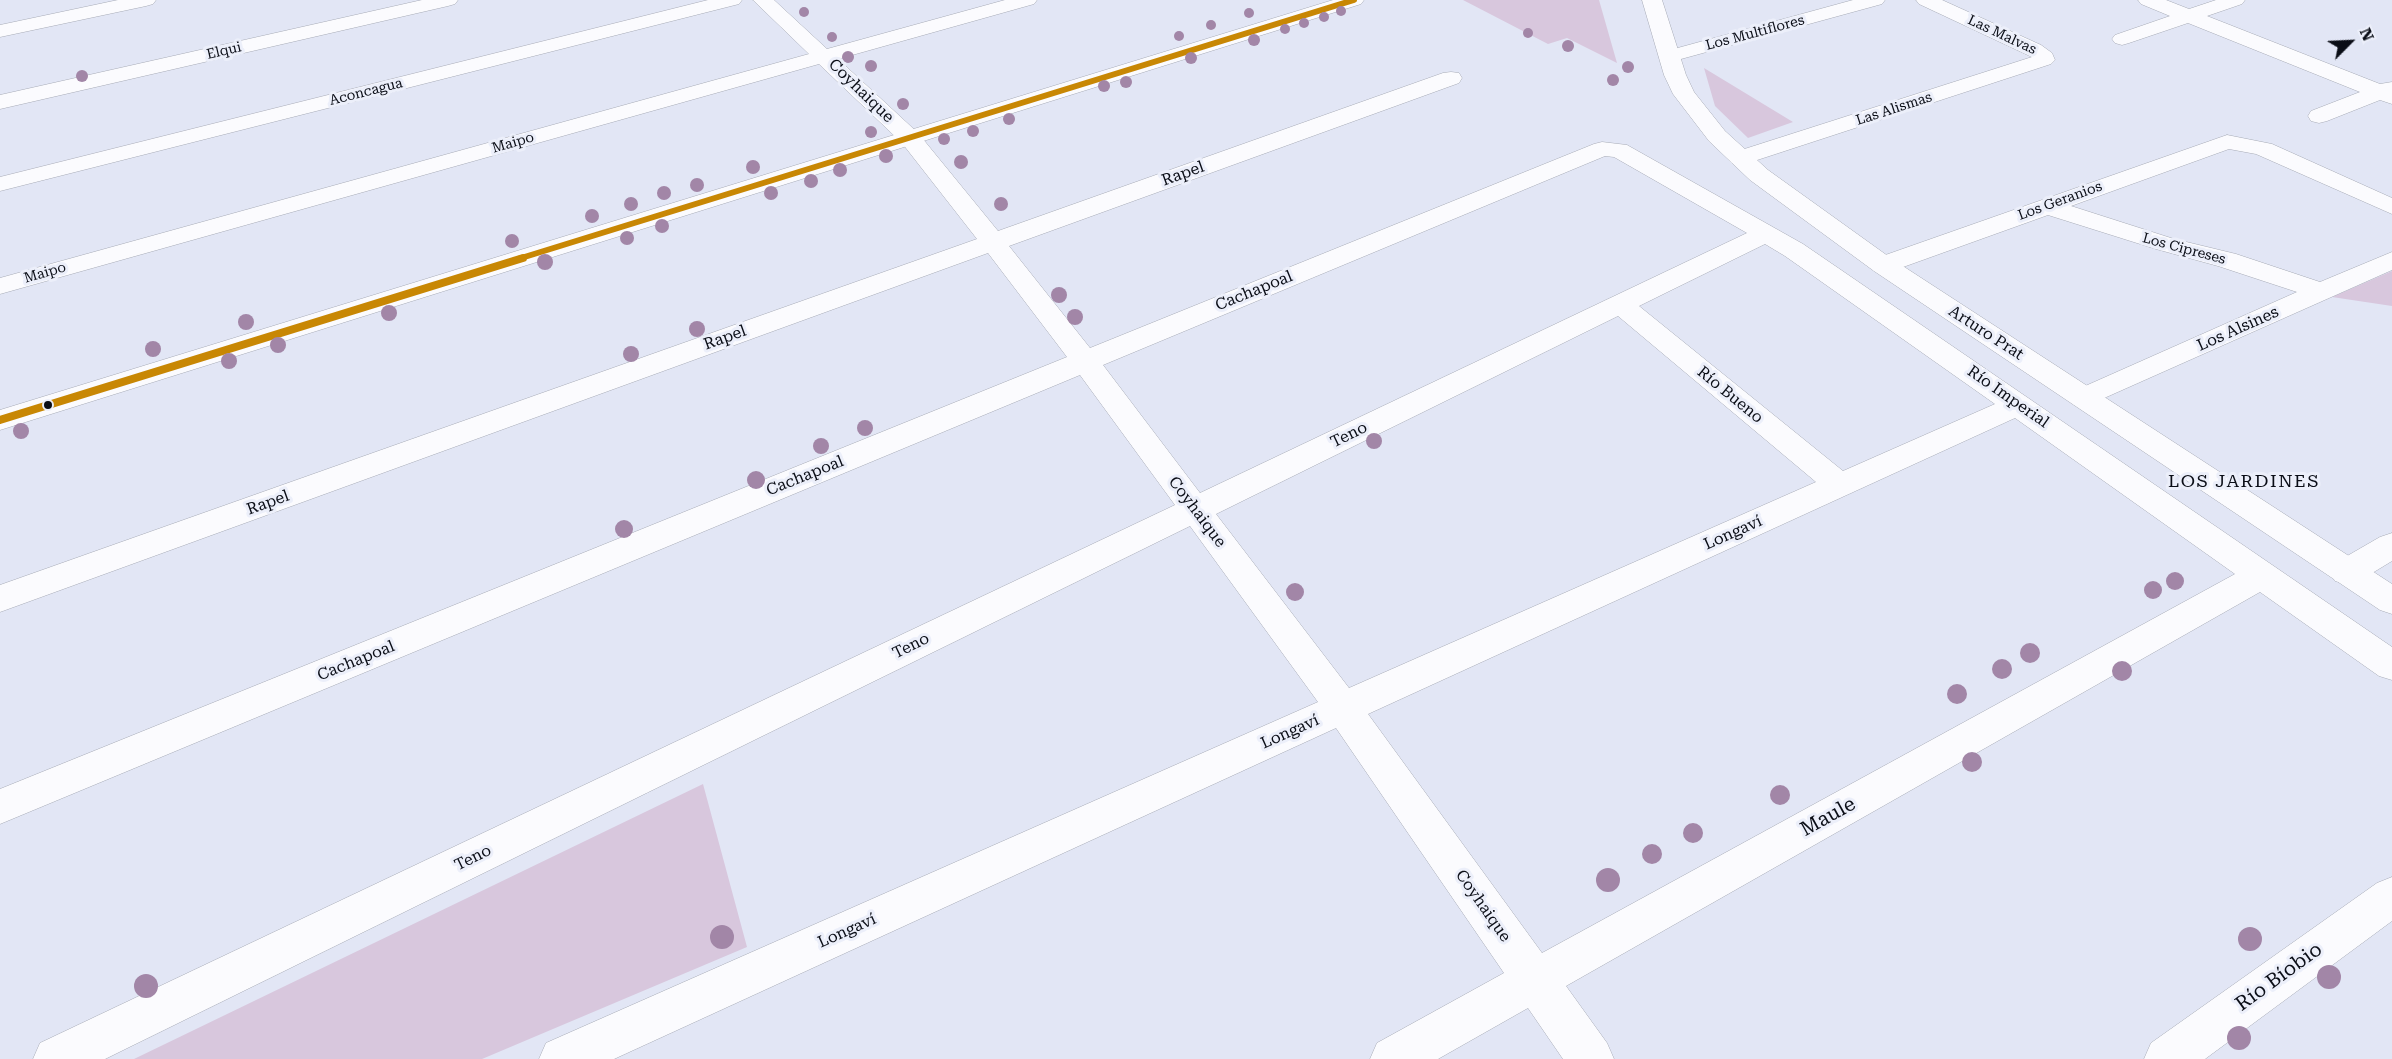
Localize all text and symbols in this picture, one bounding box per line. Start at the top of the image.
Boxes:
street label: Los Multiflores [1704,12,1806,54]
street label: Las Malvas [1965,12,2039,58]
north arrow [2320,12,2380,72]
text: N [2356,25,2378,44]
street label: Elqui [205,39,243,63]
street label: Coyhaique [824,55,898,127]
street label: Aconcagua [328,75,404,109]
street label: Las Alismas [1854,89,1934,129]
street label: Maipo [490,129,536,157]
street label: Rapel [1159,158,1207,190]
street label: Los Geranios [2016,178,2104,224]
street label: Los Cipreses [2141,230,2227,268]
street label: Maipo [22,259,68,287]
street label: Cachapoal [1213,267,1295,315]
street label: Arturo Prat [1945,302,2027,364]
street label: Los Alsines [2194,302,2282,356]
street label: Rapel [701,322,749,354]
street label: Río Imperial [1963,362,2053,432]
street label: Río Bueno [1693,363,1767,427]
unlabelled marker [42,399,54,411]
street label: Teno [1327,418,1371,452]
street label: Cachapoal [764,452,846,500]
district label: LOS JARDINES [2168,471,2320,493]
street label: Coyhaique [1164,473,1230,551]
street label: Rapel [244,487,292,519]
street label: Longaví [1701,512,1765,554]
street label: Teno [889,629,933,663]
street label: Cachapoal [315,637,397,685]
street label: Longaví [1258,711,1322,753]
street label: Maule [1796,792,1860,842]
street label: Teno [451,841,495,875]
street label: Coyhaique [1451,866,1515,946]
street label: Longaví [815,910,879,952]
street label: Río Bíobio [2231,938,2327,1016]

